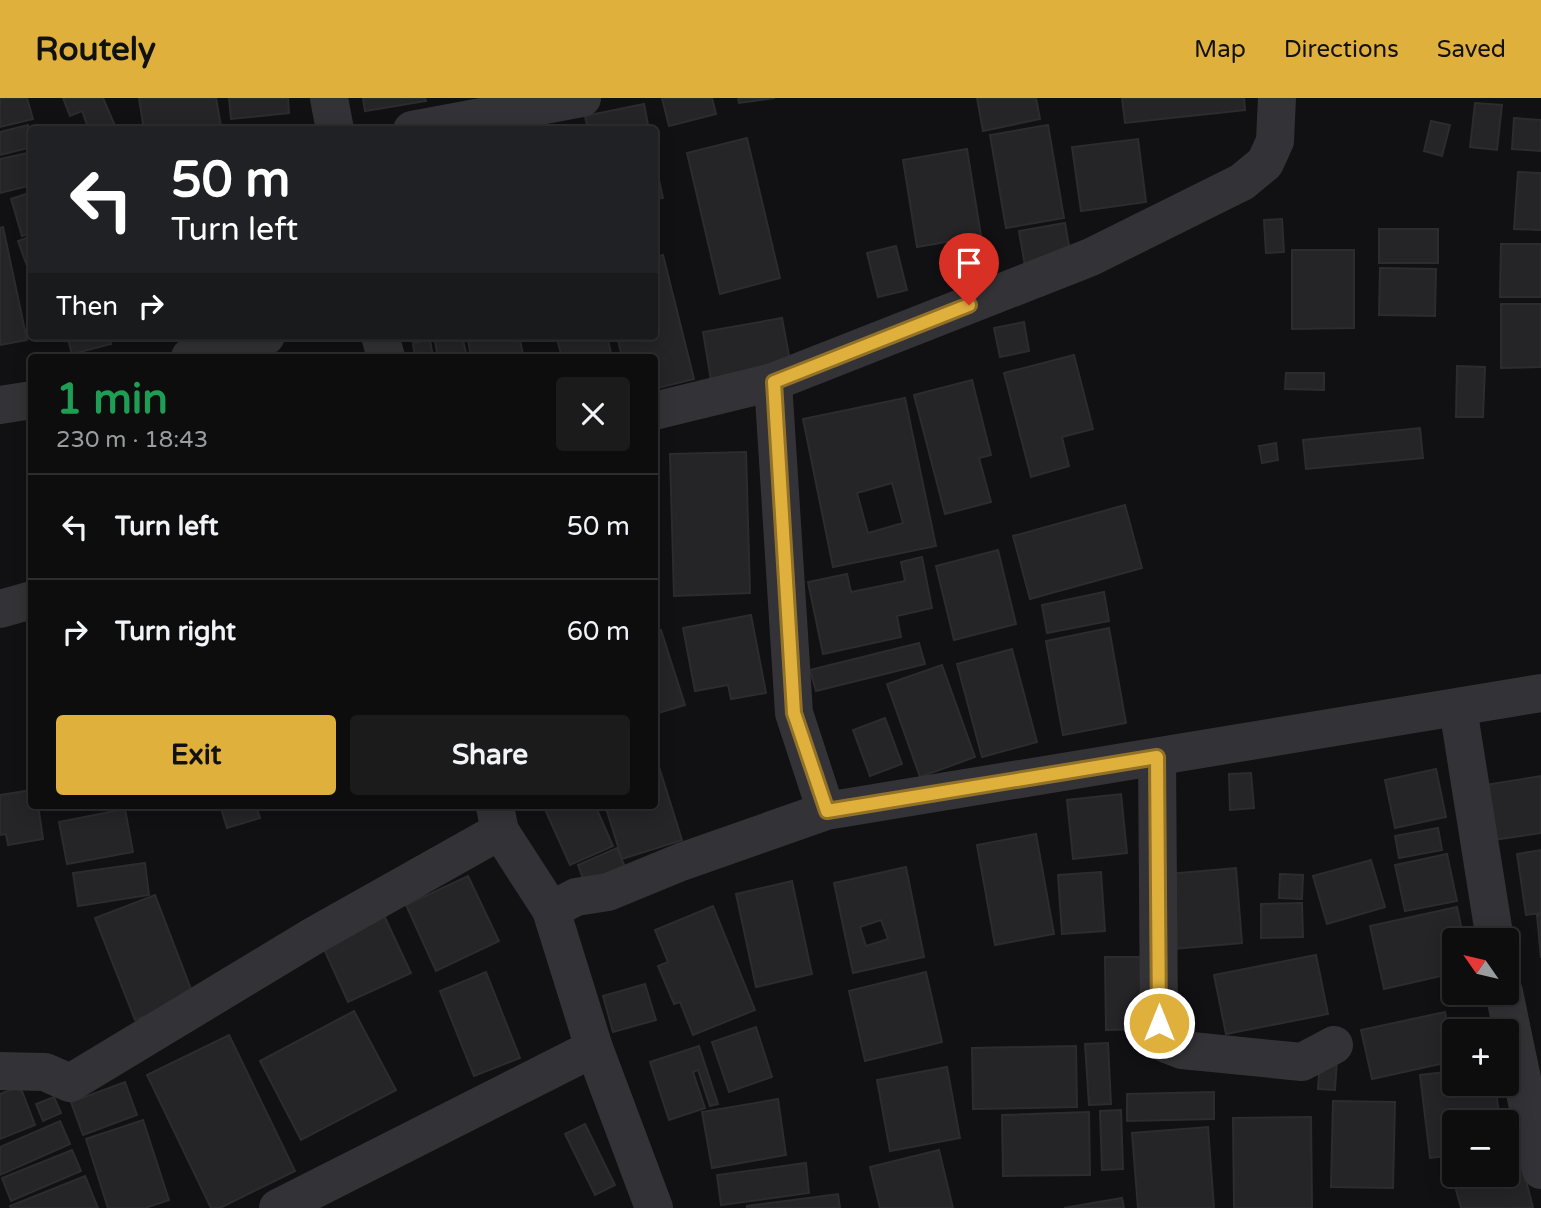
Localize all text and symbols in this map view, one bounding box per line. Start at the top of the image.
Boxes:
text: Routely [35,30,156,69]
text: Map [1194,35,1246,64]
text: Directions [1284,35,1399,64]
text: Saved [1437,35,1506,64]
text: 50 m [171,151,290,210]
icon: left [56,154,147,245]
text: Turn left [171,211,298,249]
pin [939,233,999,305]
icon: arrive [950,244,988,282]
icon: right [132,287,170,325]
text: Then [56,291,118,322]
text: 1 min [56,374,168,425]
button: close [556,377,630,451]
text: 230 m · 18:43 [56,426,208,454]
icon: left [56,508,94,546]
text: Turn left [115,511,218,542]
text: 50 m [567,511,630,542]
icon: right [56,613,94,651]
text: Turn right [115,616,236,647]
text: 60 m [567,616,630,647]
button: Exit [56,715,336,795]
button: Share [350,715,630,795]
north arrow [1442,928,1519,1004]
map controls [1442,928,1519,1187]
position arrow [1122,986,1196,1060]
button: + [1442,1019,1519,1096]
button: − [1442,1110,1519,1187]

